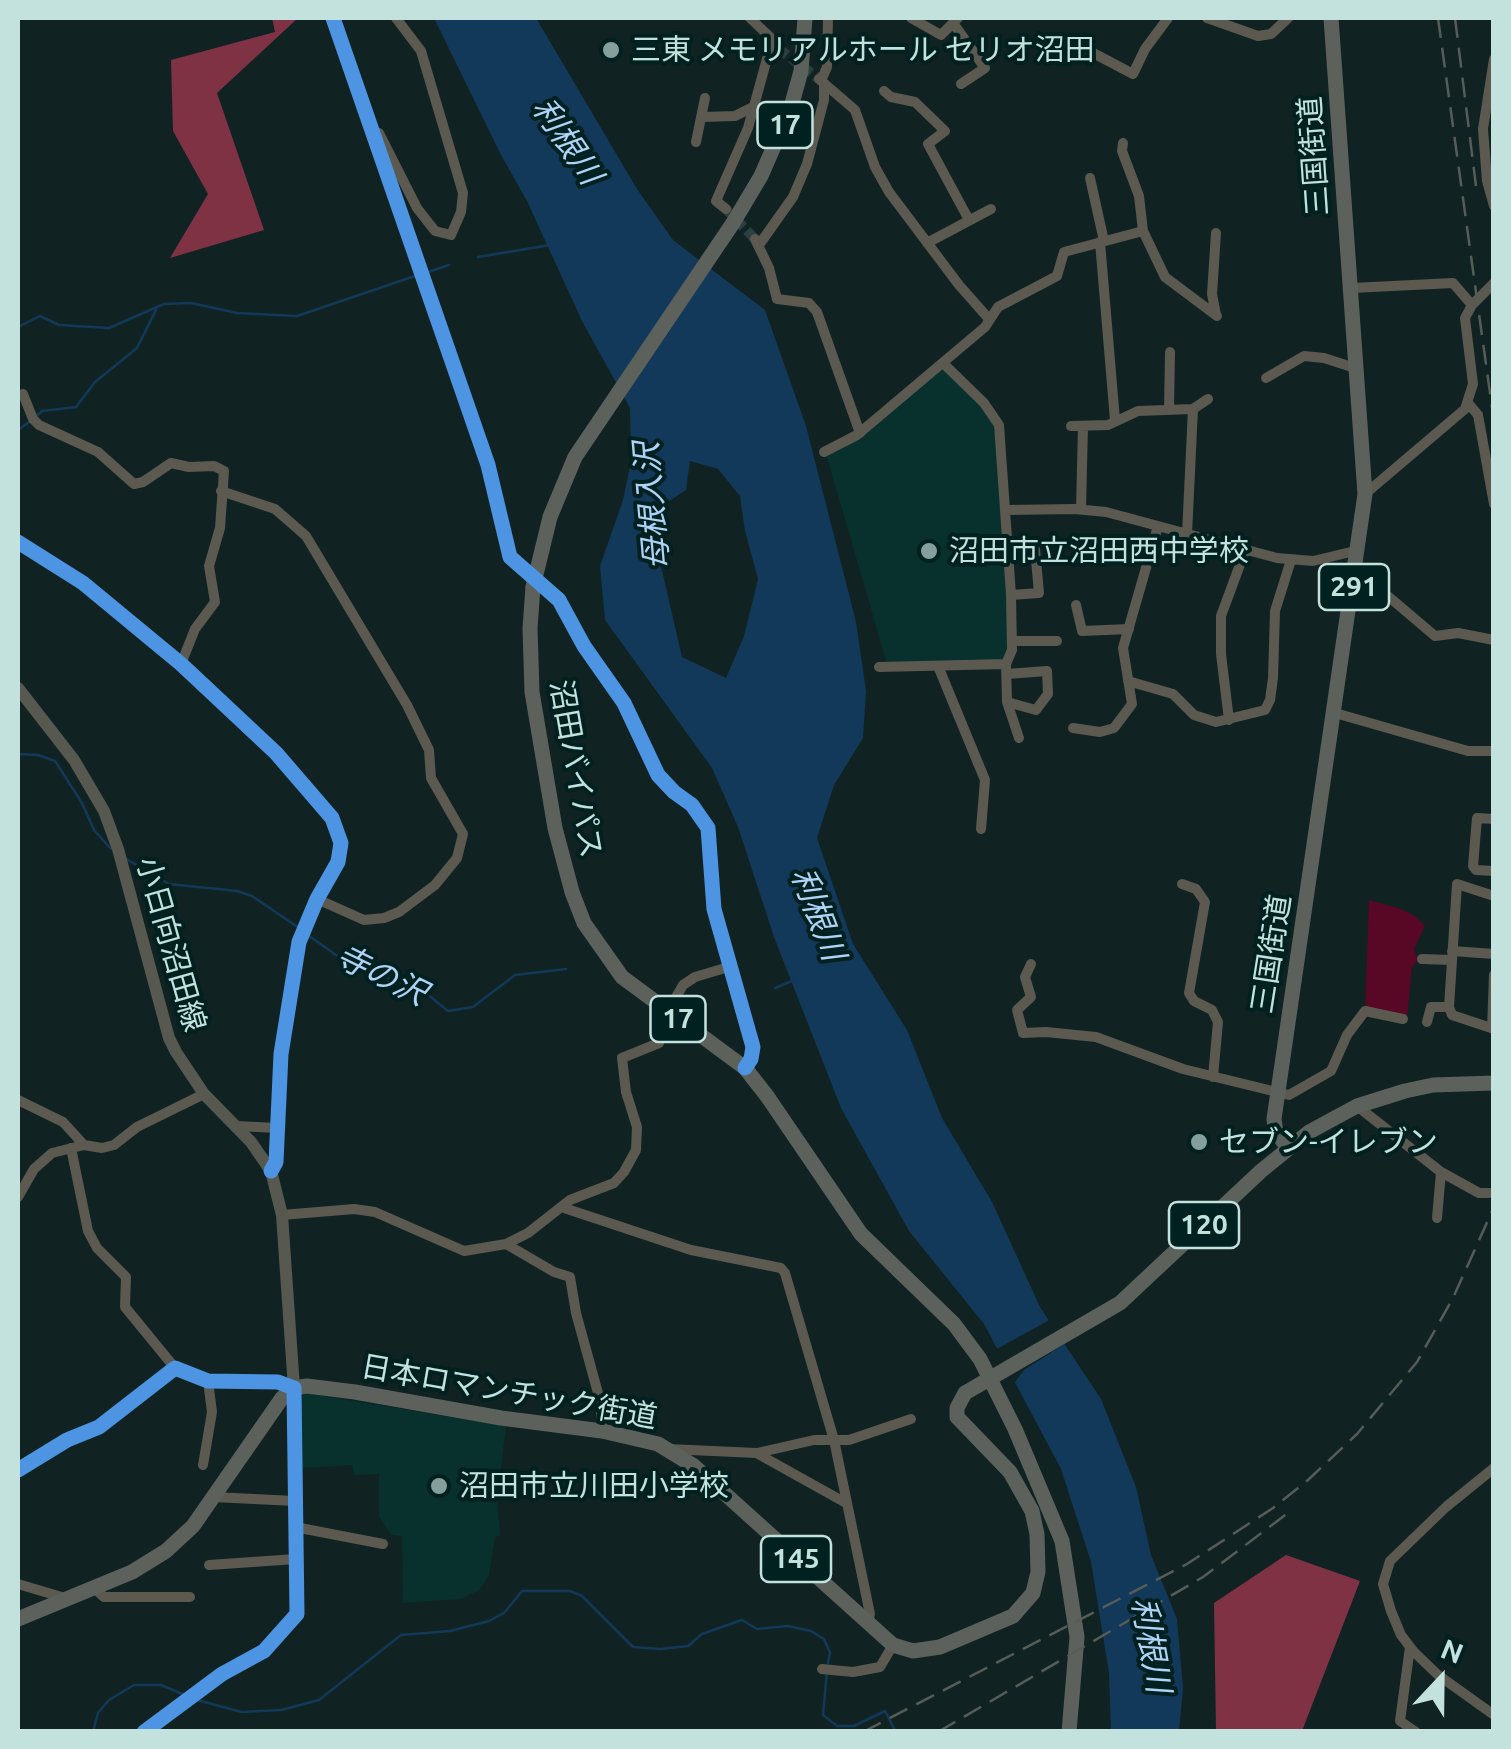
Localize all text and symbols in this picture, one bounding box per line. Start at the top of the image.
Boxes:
place label: 三東 メモリアルホール セリオ沼田 [631,32,1095,68]
marker: 三東 メモリアルホール セリオ沼田 [600,39,622,61]
water label: 利根川 [524,90,610,192]
street label: 三国街道 [1292,95,1336,217]
road number: 17 [758,102,812,148]
water label: 母根入沢 [627,441,677,571]
place label: 沼田市立沼田西中学校 [949,533,1249,569]
marker: 沼田市立沼田西中学校 [918,540,940,562]
road number: 291 [1319,564,1389,610]
street label: 沼田バイパス [543,677,609,861]
street label: 小日向沼田線 [129,853,213,1035]
water label: 利根川 [783,862,853,966]
street label: 三国街道 [1244,892,1298,1016]
water label: 寺の沢 [329,937,433,1013]
road number: 17 [650,996,706,1042]
place label: セブン-イレブン [1219,1124,1438,1160]
marker: セブン-イレブン [1188,1131,1210,1153]
road number: 120 [1169,1202,1239,1248]
street label: 日本ロマンチック街道 [358,1348,660,1436]
place label: 沼田市立川田小学校 [459,1468,729,1504]
marker: 沼田市立川田小学校 [428,1475,450,1497]
road number: 145 [761,1536,831,1582]
water label: 利根川 [1124,1594,1178,1696]
north arrow [1391,1629,1491,1729]
text: N [1437,1632,1468,1669]

